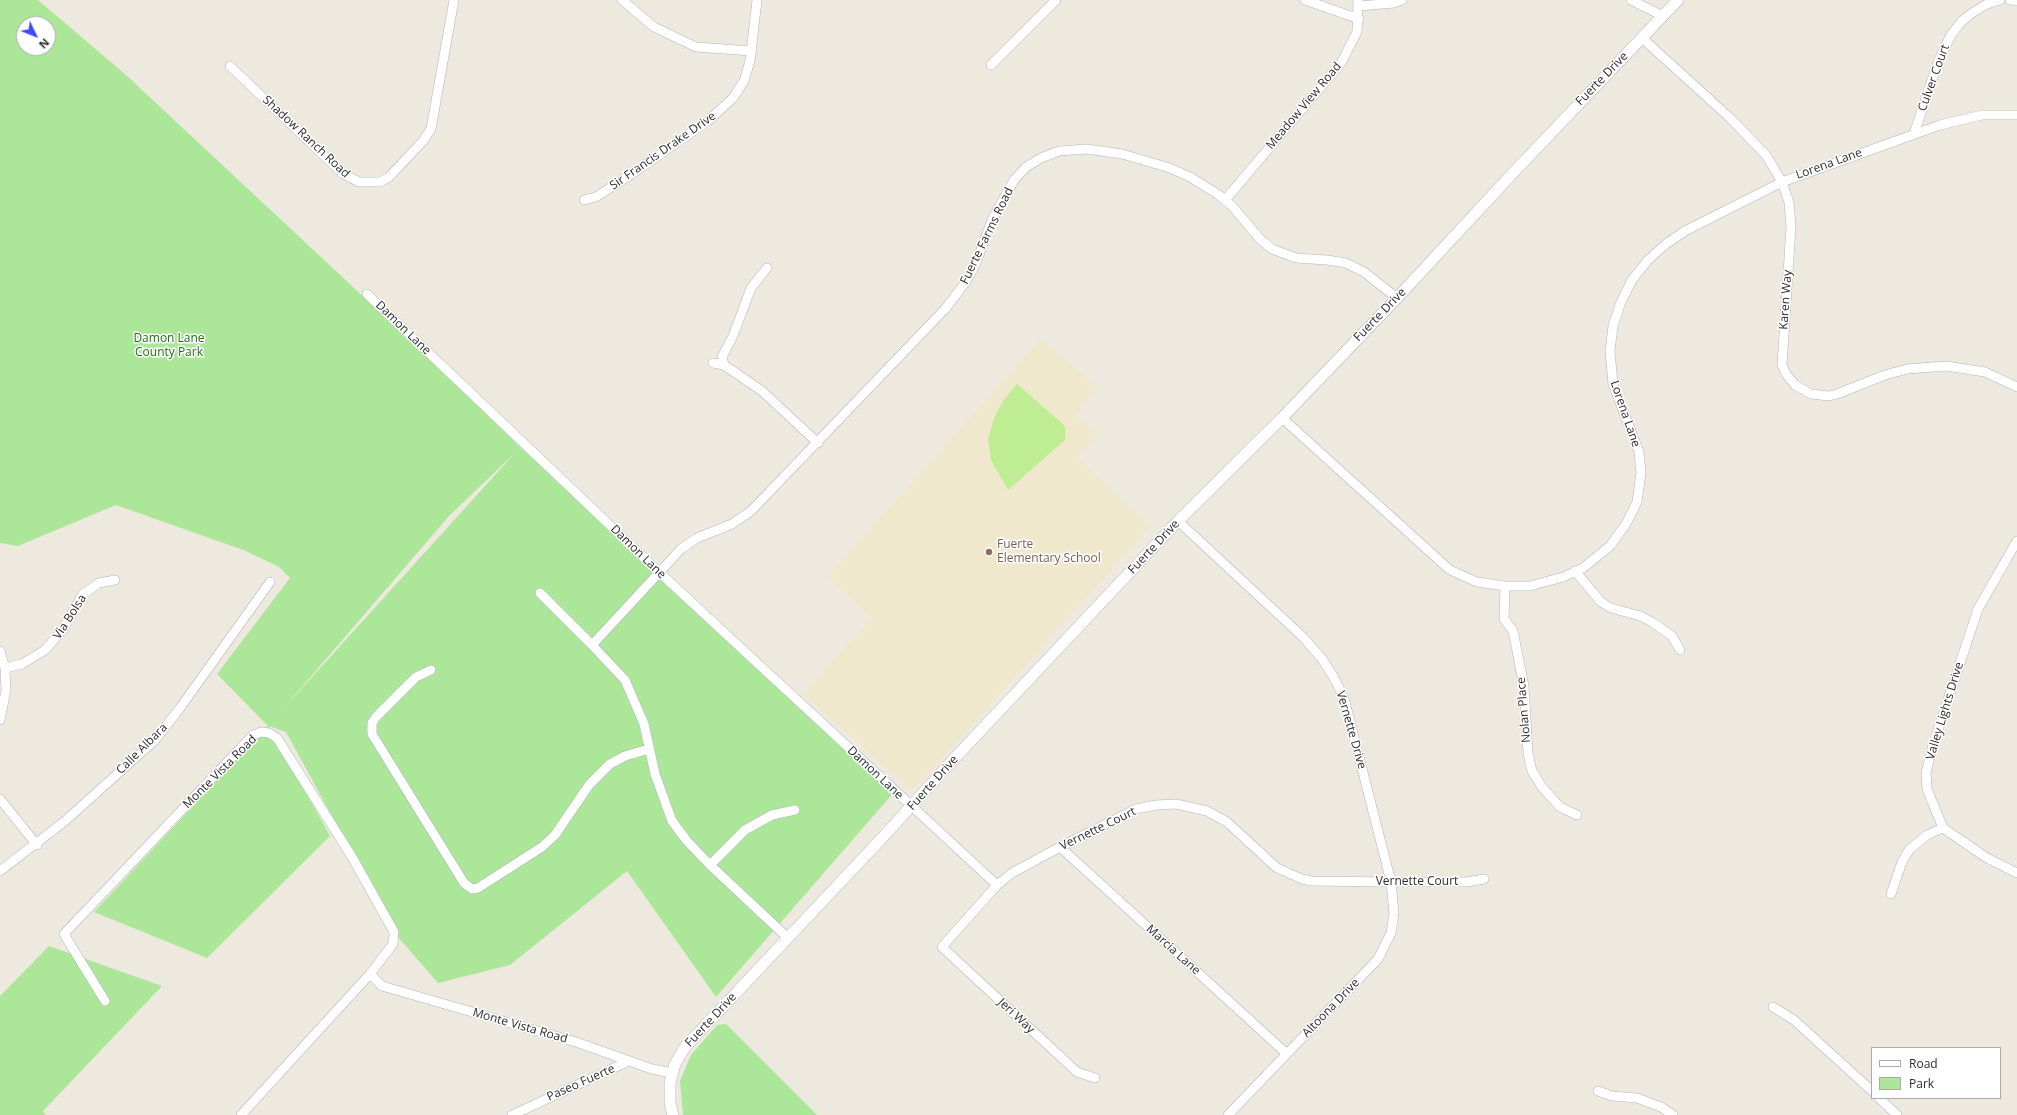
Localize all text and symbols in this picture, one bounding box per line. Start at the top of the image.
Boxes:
north arrow [16,16,56,56]
text: N [36,35,53,52]
street label: Culver Court [1915,43,1953,113]
street label: Fuerte Drive [1573,49,1631,109]
street label: Meadow View Road [1263,60,1345,152]
street label: Shadow Ranch Road [259,93,353,181]
street label: Sir Francis Drake Drive [607,109,719,193]
street label: Lorena Lane [1794,145,1864,183]
street label: Fuerte Farms Road [957,185,1017,287]
street label: Karen Way [1777,270,1795,330]
street label: Fuerte Drive [1351,285,1409,345]
street label: Damon Lane [372,298,434,358]
park label: Damon Lane County Park [133,332,205,360]
street label: Lorena Lane [1607,379,1643,449]
street label: Fuerte Drive [1125,517,1183,577]
street label: Damon Lane [607,522,669,582]
place label: Fuerte Elementary School [997,538,1101,566]
marker: Fuerte Elementary School [984,547,994,557]
street label: Via Bolsa [50,592,90,642]
street label: Valley Lights Drive [1923,660,1967,762]
street label: Nolan Place [1514,677,1534,743]
street label: Vernette Drive [1333,689,1369,771]
street label: Calle Albara [113,720,171,778]
street label: Monte Vista Road [180,732,260,812]
street label: Damon Lane [844,743,906,803]
street label: Fuerte Drive [905,753,961,813]
street label: Vernette Court [1058,804,1138,854]
street label: Vernette Court [1376,875,1458,889]
street label: Marcia Lane [1143,922,1203,978]
street label: Altoona Drive [1299,976,1363,1040]
street label: Fuerte Drive [682,990,740,1050]
street label: Jeri Way [995,995,1037,1037]
street label: Monte Vista Road [471,1006,569,1046]
legend [1871,1047,2001,1099]
text: Road [1909,1055,1938,1072]
street label: Paseo Fuerte [545,1062,617,1104]
text: Park [1909,1075,1934,1092]

